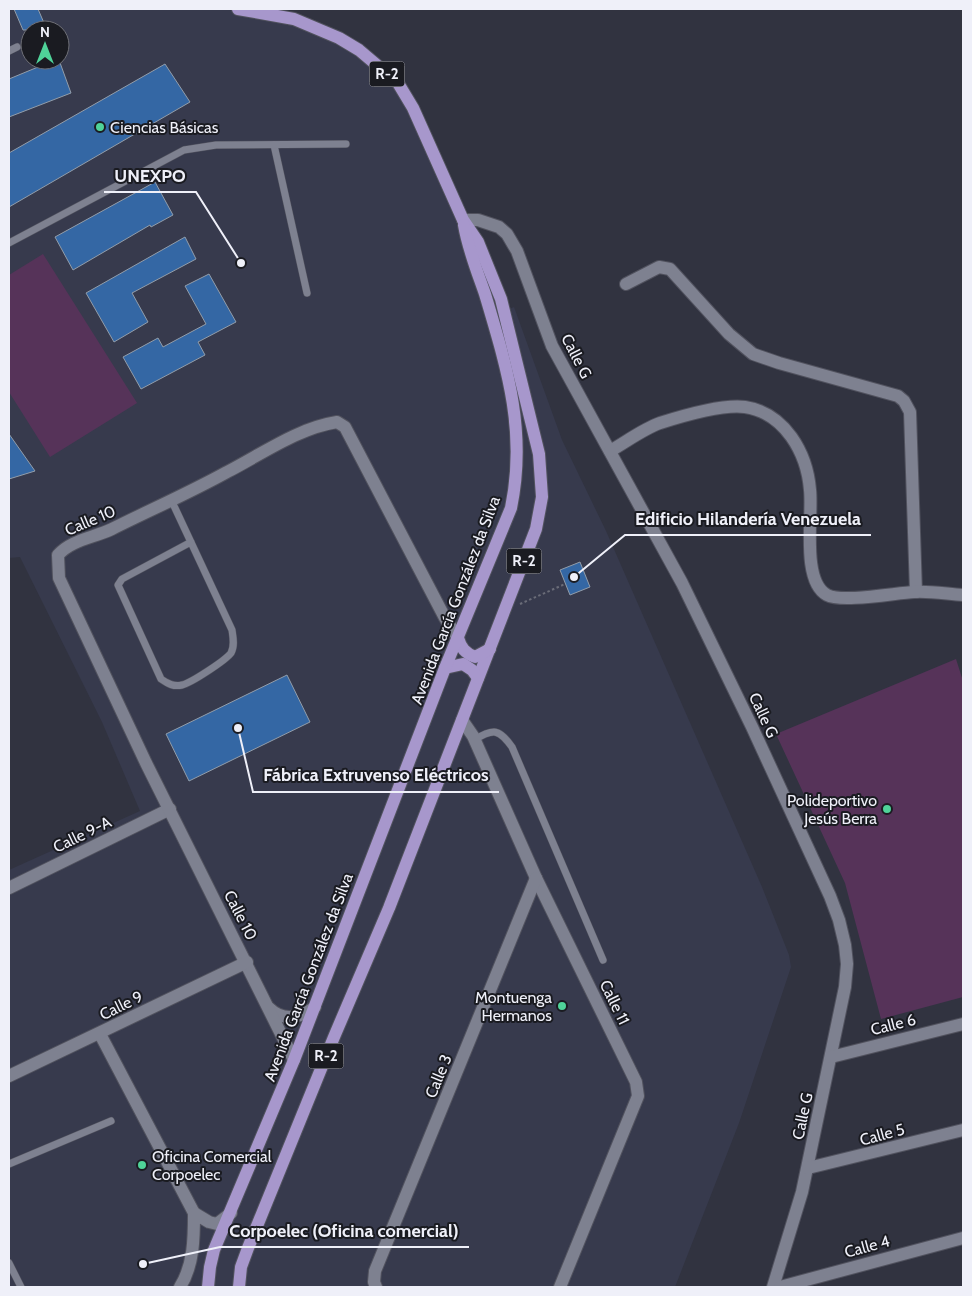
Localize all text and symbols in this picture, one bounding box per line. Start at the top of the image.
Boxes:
north arrow [20,20,70,70]
text: N [40,23,50,41]
road number: R-2 [370,62,404,86]
place label: Ciencias Básicas [110,118,219,137]
marker: Ciencias Básicas [94,121,106,133]
callout: UNEXPO [104,159,196,192]
text: UNEXPO [114,165,186,187]
street label: Calle G [557,331,596,382]
street label: Avenida García González da Silva [407,493,504,707]
street label: Calle 10 [62,501,118,540]
callout: Edificio Hilandería Venezuela [625,502,871,535]
text: Edificio Hilandería Venezuela [635,508,861,530]
road number: R-2 [506,548,542,574]
street label: Calle G [745,690,782,741]
callout: Fábrica Extruvenso Eléctricos [253,759,499,792]
text: Fábrica Extruvenso Eléctricos [263,764,489,786]
place label: Polideportivo Jesús Berra [787,791,877,828]
marker: Polideportivo Jesús Berra [881,803,893,815]
street label: Calle 9-A [50,812,115,857]
street label: Avenida García González da Silva [260,870,357,1084]
street label: Calle 10 [220,887,261,943]
street label: Calle 11 [596,977,633,1028]
street label: Calle 9 [96,987,146,1024]
place label: Montuenga Hermanos [475,988,552,1025]
marker: Montuenga Hermanos [556,1000,568,1012]
street label: Calle 6 [869,1010,918,1039]
road number: R-2 [308,1044,344,1068]
street label: Calle 3 [421,1052,456,1101]
street label: Calle G [788,1091,817,1141]
street label: Calle 5 [858,1119,907,1150]
place label: Oficina Comercial Corpoelec [152,1147,272,1184]
marker: Oficina Comercial Corpoelec [136,1159,148,1171]
callout: Corpoelec (Oficina comercial) [220,1214,469,1247]
text: Corpoelec (Oficina comercial) [229,1220,459,1242]
street label: Calle 4 [842,1231,892,1262]

